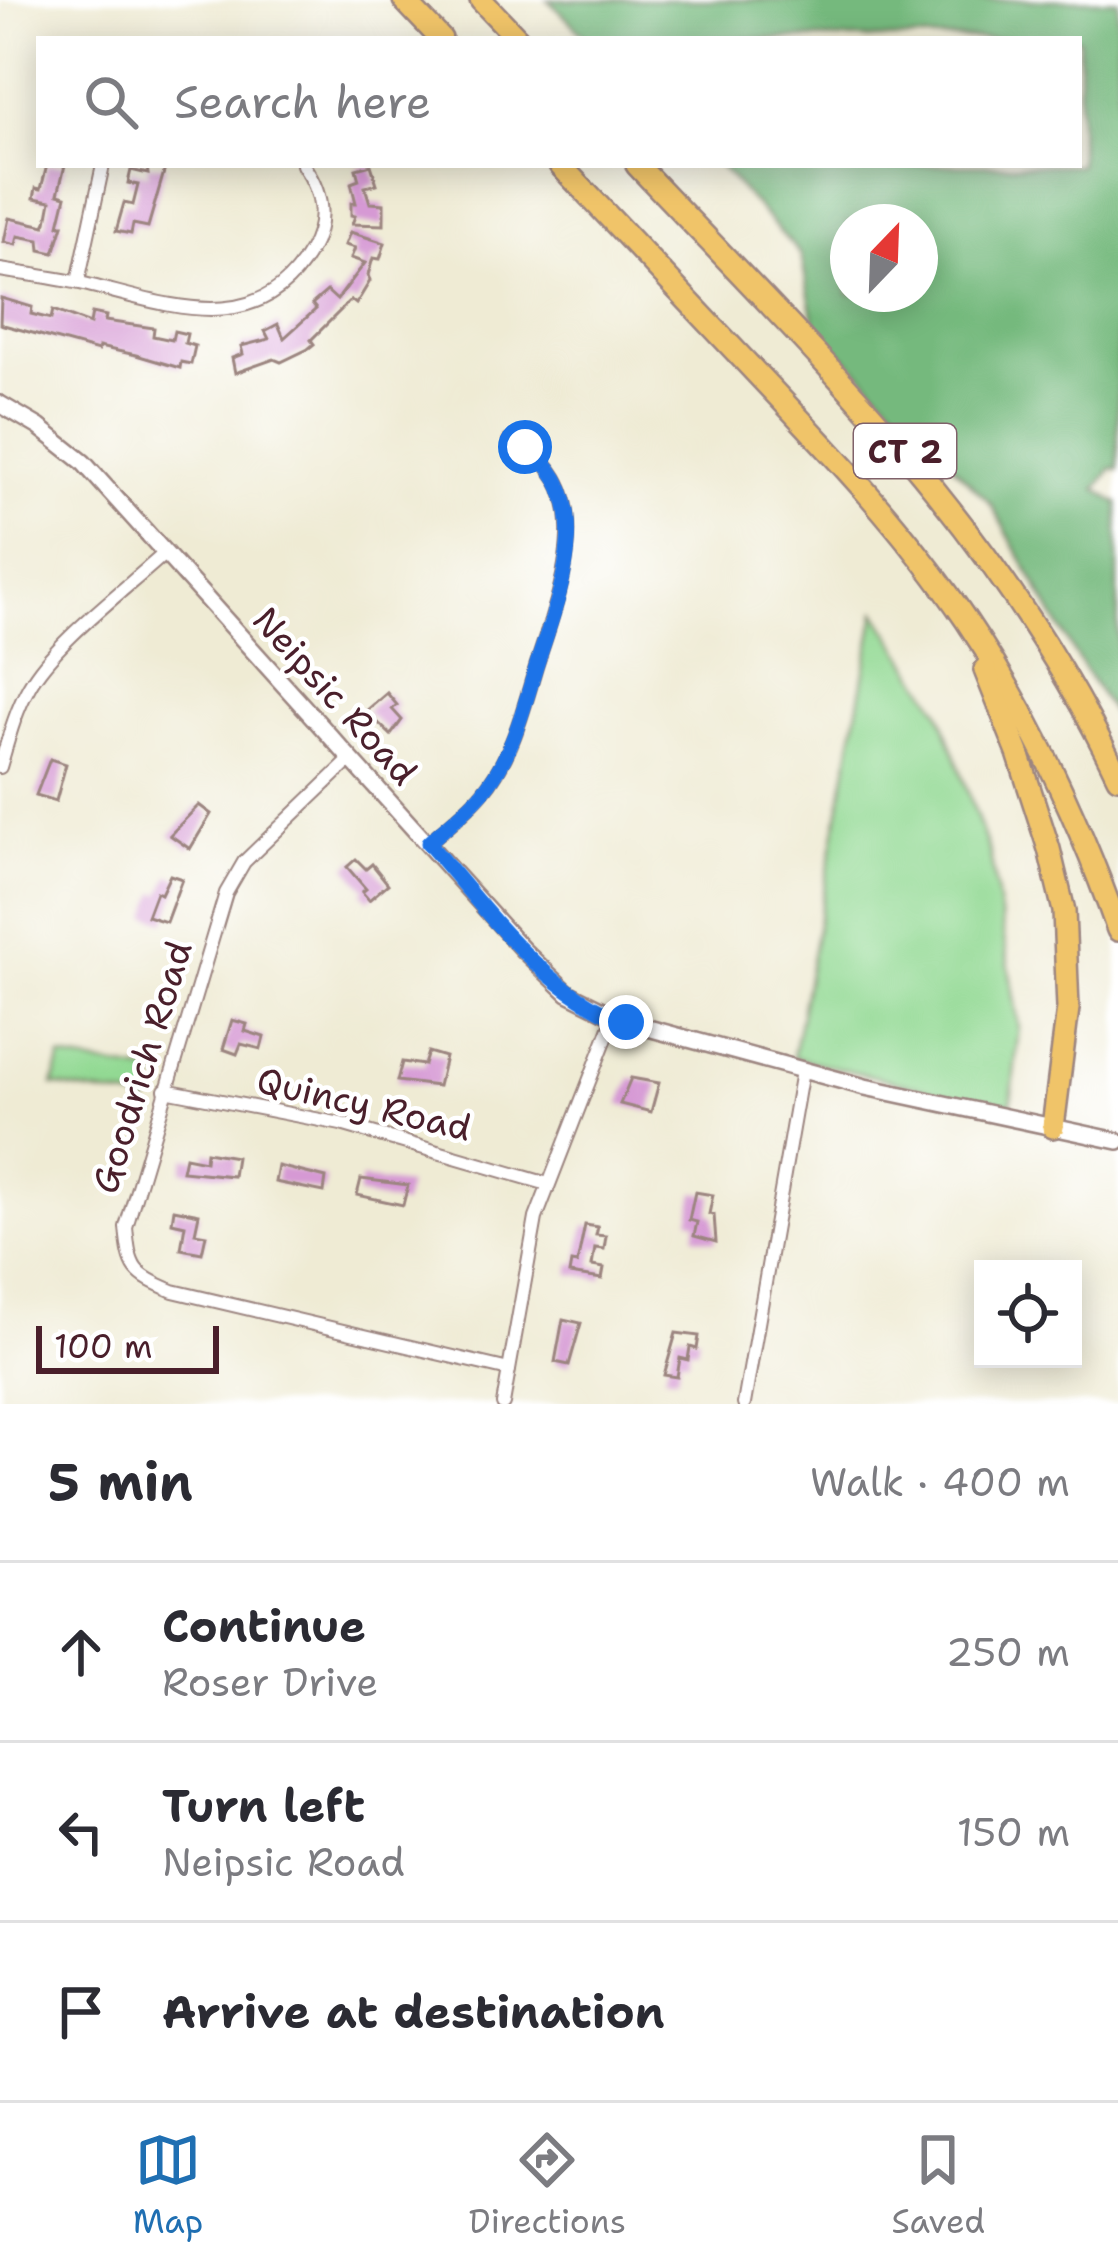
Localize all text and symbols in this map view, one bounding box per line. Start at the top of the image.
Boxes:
search box [36,36,1082,168]
icon: search [78,69,144,135]
text: Search here [174,72,431,132]
north arrow [830,204,938,312]
route start [498,420,552,474]
road number: CT 2 [854,424,956,478]
street label: Neipsic Road [242,596,428,796]
street label: Goodrich Road [80,935,204,1199]
route end [599,995,653,1049]
street label: Quincy Road [252,1056,476,1152]
map controls [974,1260,1082,1368]
button: locate [974,1260,1082,1368]
scale bar [36,1320,219,1373]
text: 100 m [54,1324,153,1369]
text: 5 min [48,1448,193,1516]
text: Walk · 400 m [810,1456,1070,1508]
text: Continue [162,1596,366,1656]
icon: ahead [48,1619,114,1685]
text: 250 m [946,1626,1070,1678]
text: Roser Drive [162,1656,378,1708]
text: Turn left [162,1776,365,1836]
icon: left [48,1799,114,1865]
text: 150 m [957,1806,1070,1858]
text: Neipsic Road [162,1836,405,1888]
icon: arrive [48,1979,114,2045]
text: Arrive at destination [162,1982,665,2042]
tab: Map [133,2127,203,2244]
tab: Directions [469,2127,626,2244]
tab: Saved [892,2127,985,2244]

